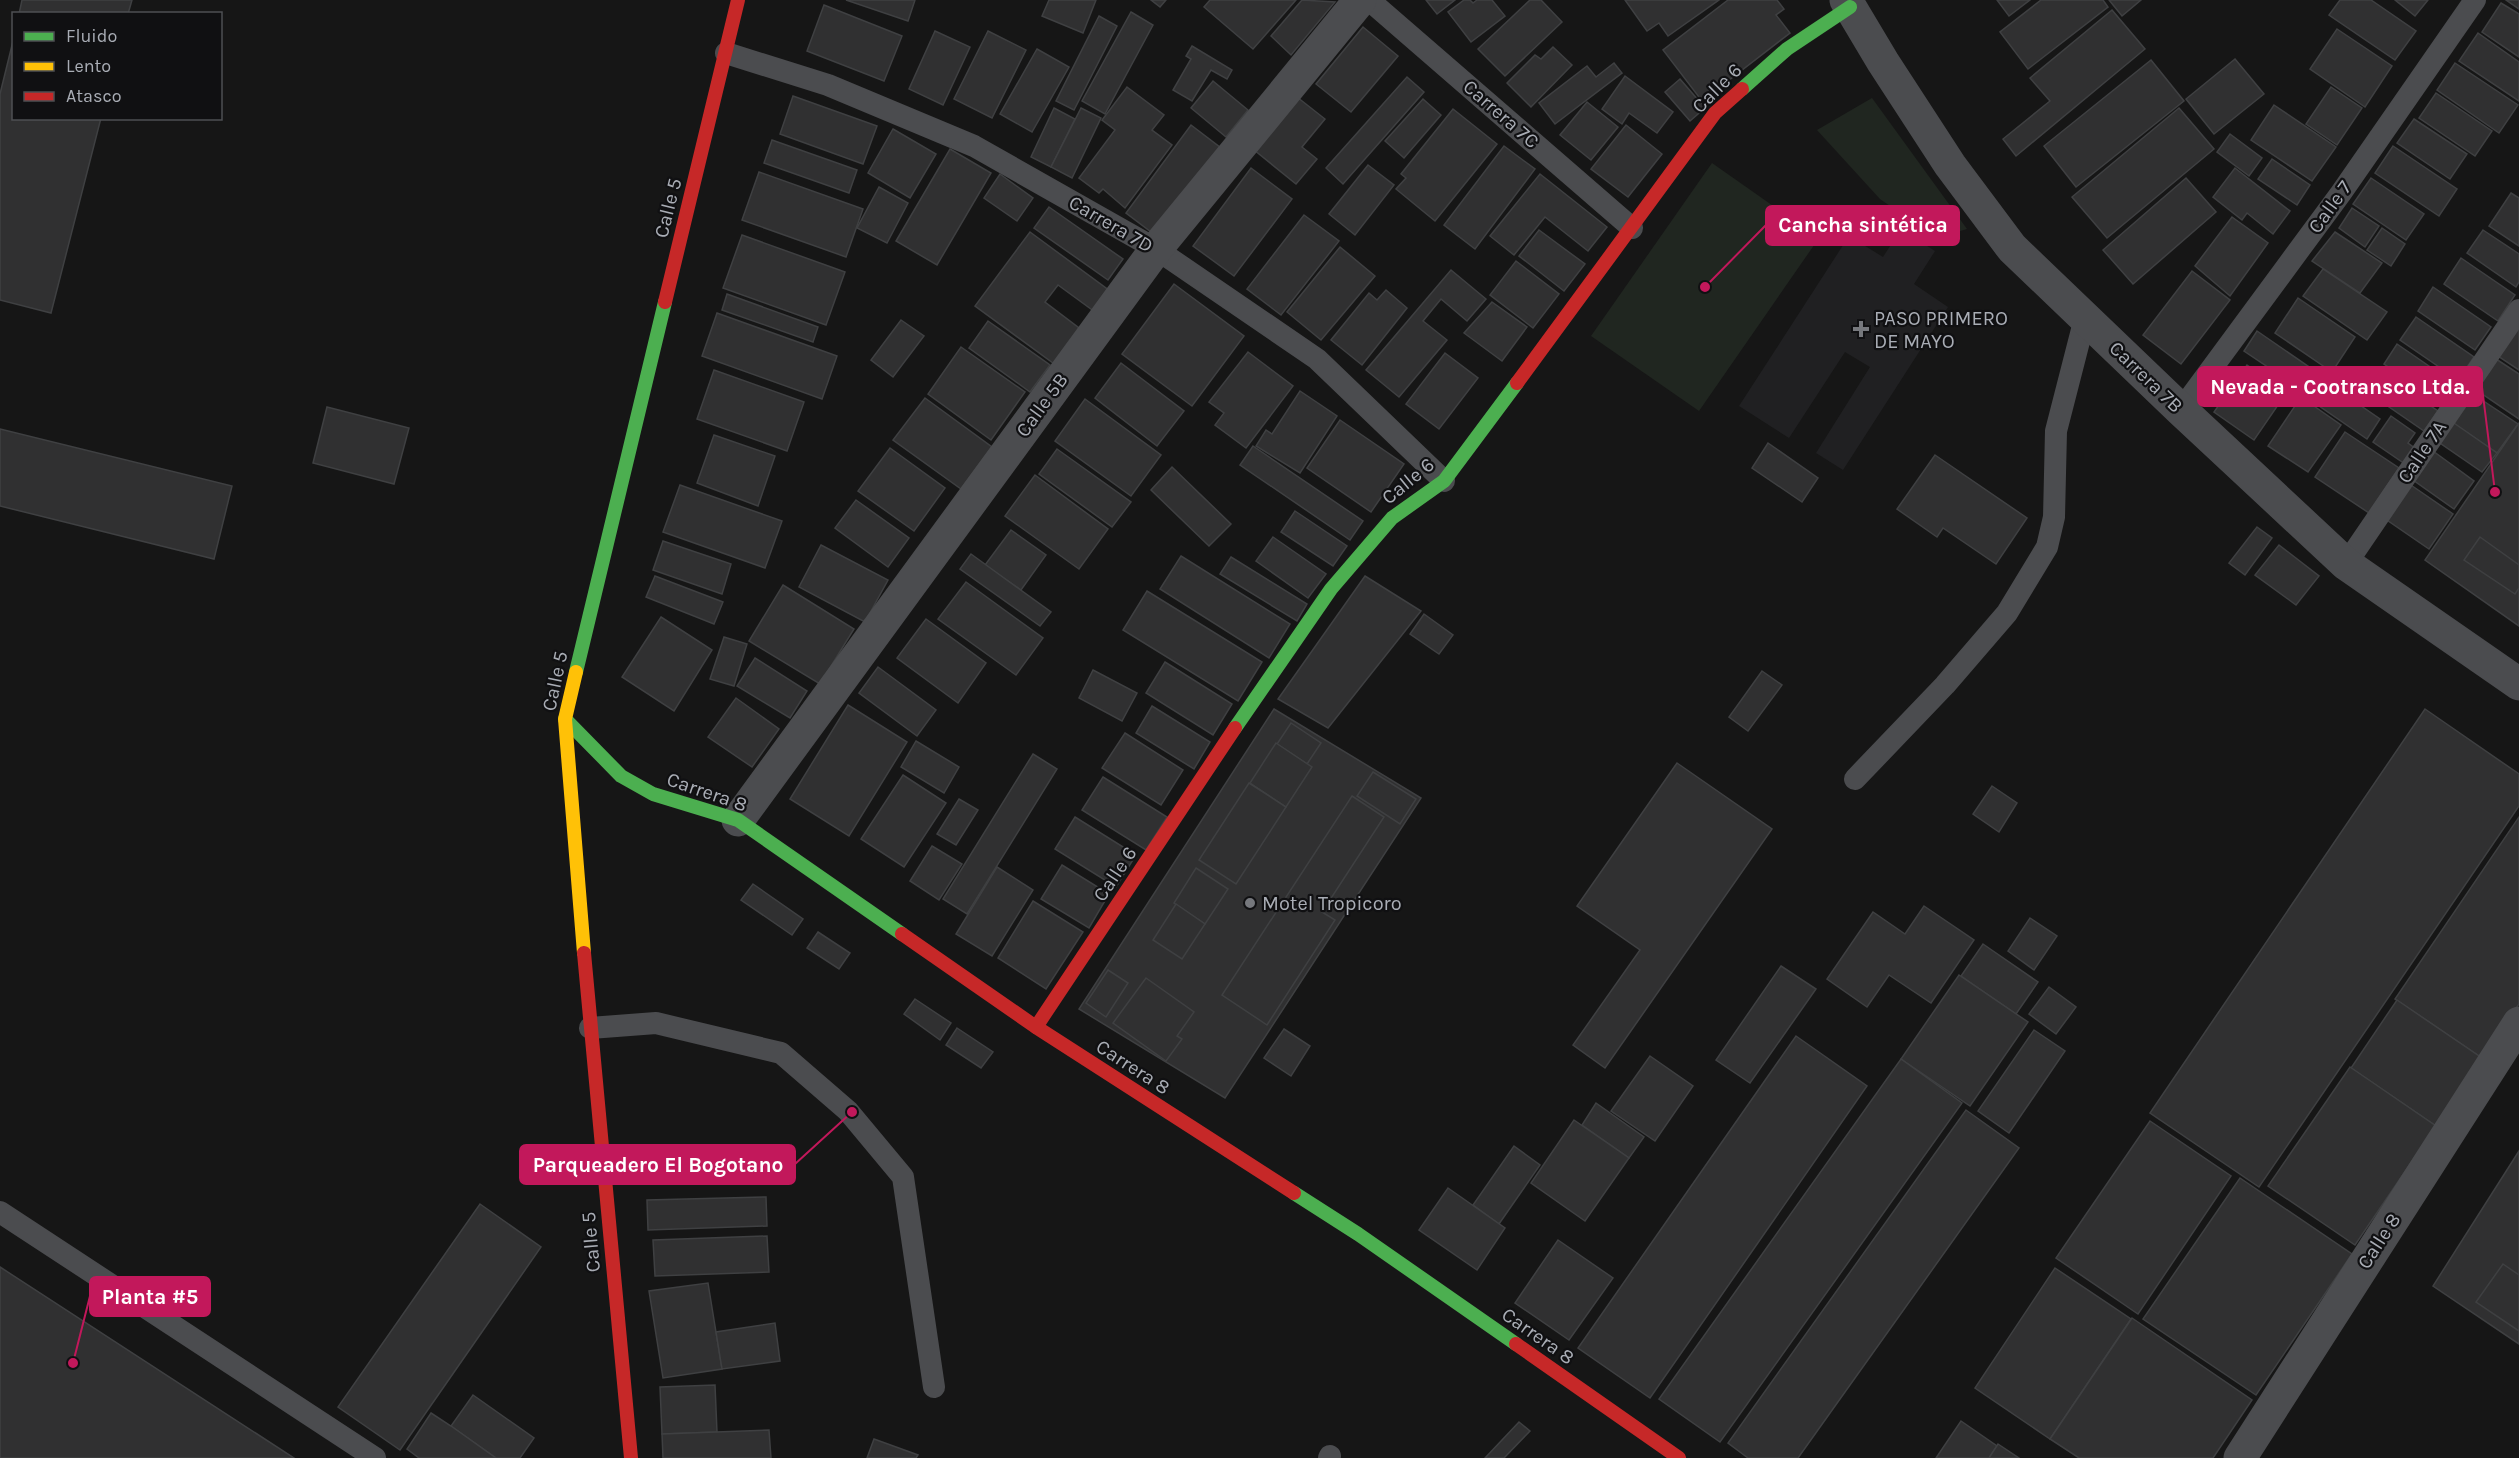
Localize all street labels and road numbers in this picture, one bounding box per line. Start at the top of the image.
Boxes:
street label: Calle 6 [1687,58,1747,118]
street label: Carrera 7C [1458,75,1544,153]
street label: Calle 5 [649,176,687,240]
street label: Calle 7 [2303,176,2357,238]
street label: Carrera 7D [1065,191,1157,257]
street label: Carrera 7B [2105,336,2187,418]
street label: Calle 5B [1011,369,1073,441]
street label: Calle 7A [2393,416,2451,488]
street label: Calle 6 [1377,453,1439,509]
street label: Calle 5 [537,649,573,713]
street label: Carrera 8 [664,768,750,816]
street label: Calle 6 [1088,842,1142,906]
street label: Carrera 8 [1092,1035,1174,1099]
street label: Calle 8 [2353,1209,2405,1273]
street label: Calle 5 [577,1211,605,1273]
street label: Carrera 8 [1497,1303,1579,1369]

